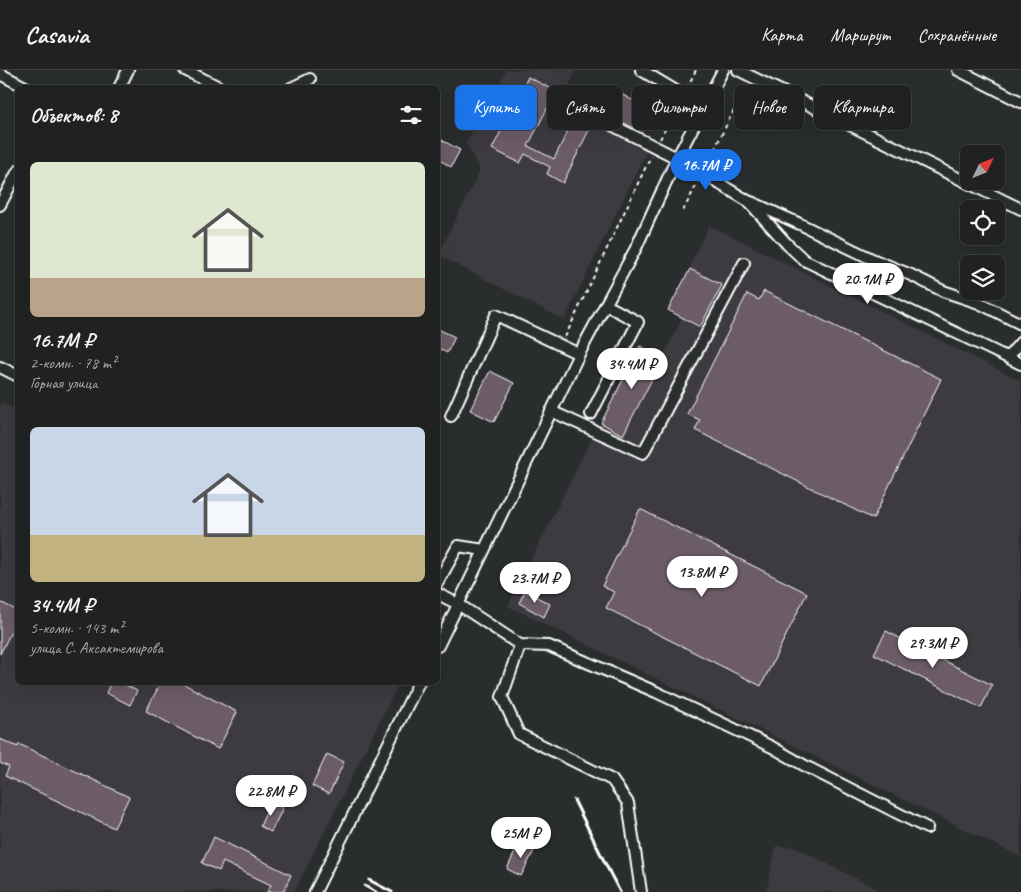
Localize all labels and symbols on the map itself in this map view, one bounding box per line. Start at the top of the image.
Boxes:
north arrow [960,145,1005,190]
pin: 16.7M ₽ [660,148,752,191]
pin: 20.1M ₽ [822,262,914,305]
pin: 34.4M ₽ [586,348,678,390]
pin: 13.8M ₽ [656,556,748,598]
pin: 23.7M ₽ [489,562,581,604]
pin: 29.3M ₽ [887,626,979,669]
pin: 22.8M ₽ [225,774,317,817]
pin: 25M ₽ [486,816,556,859]

